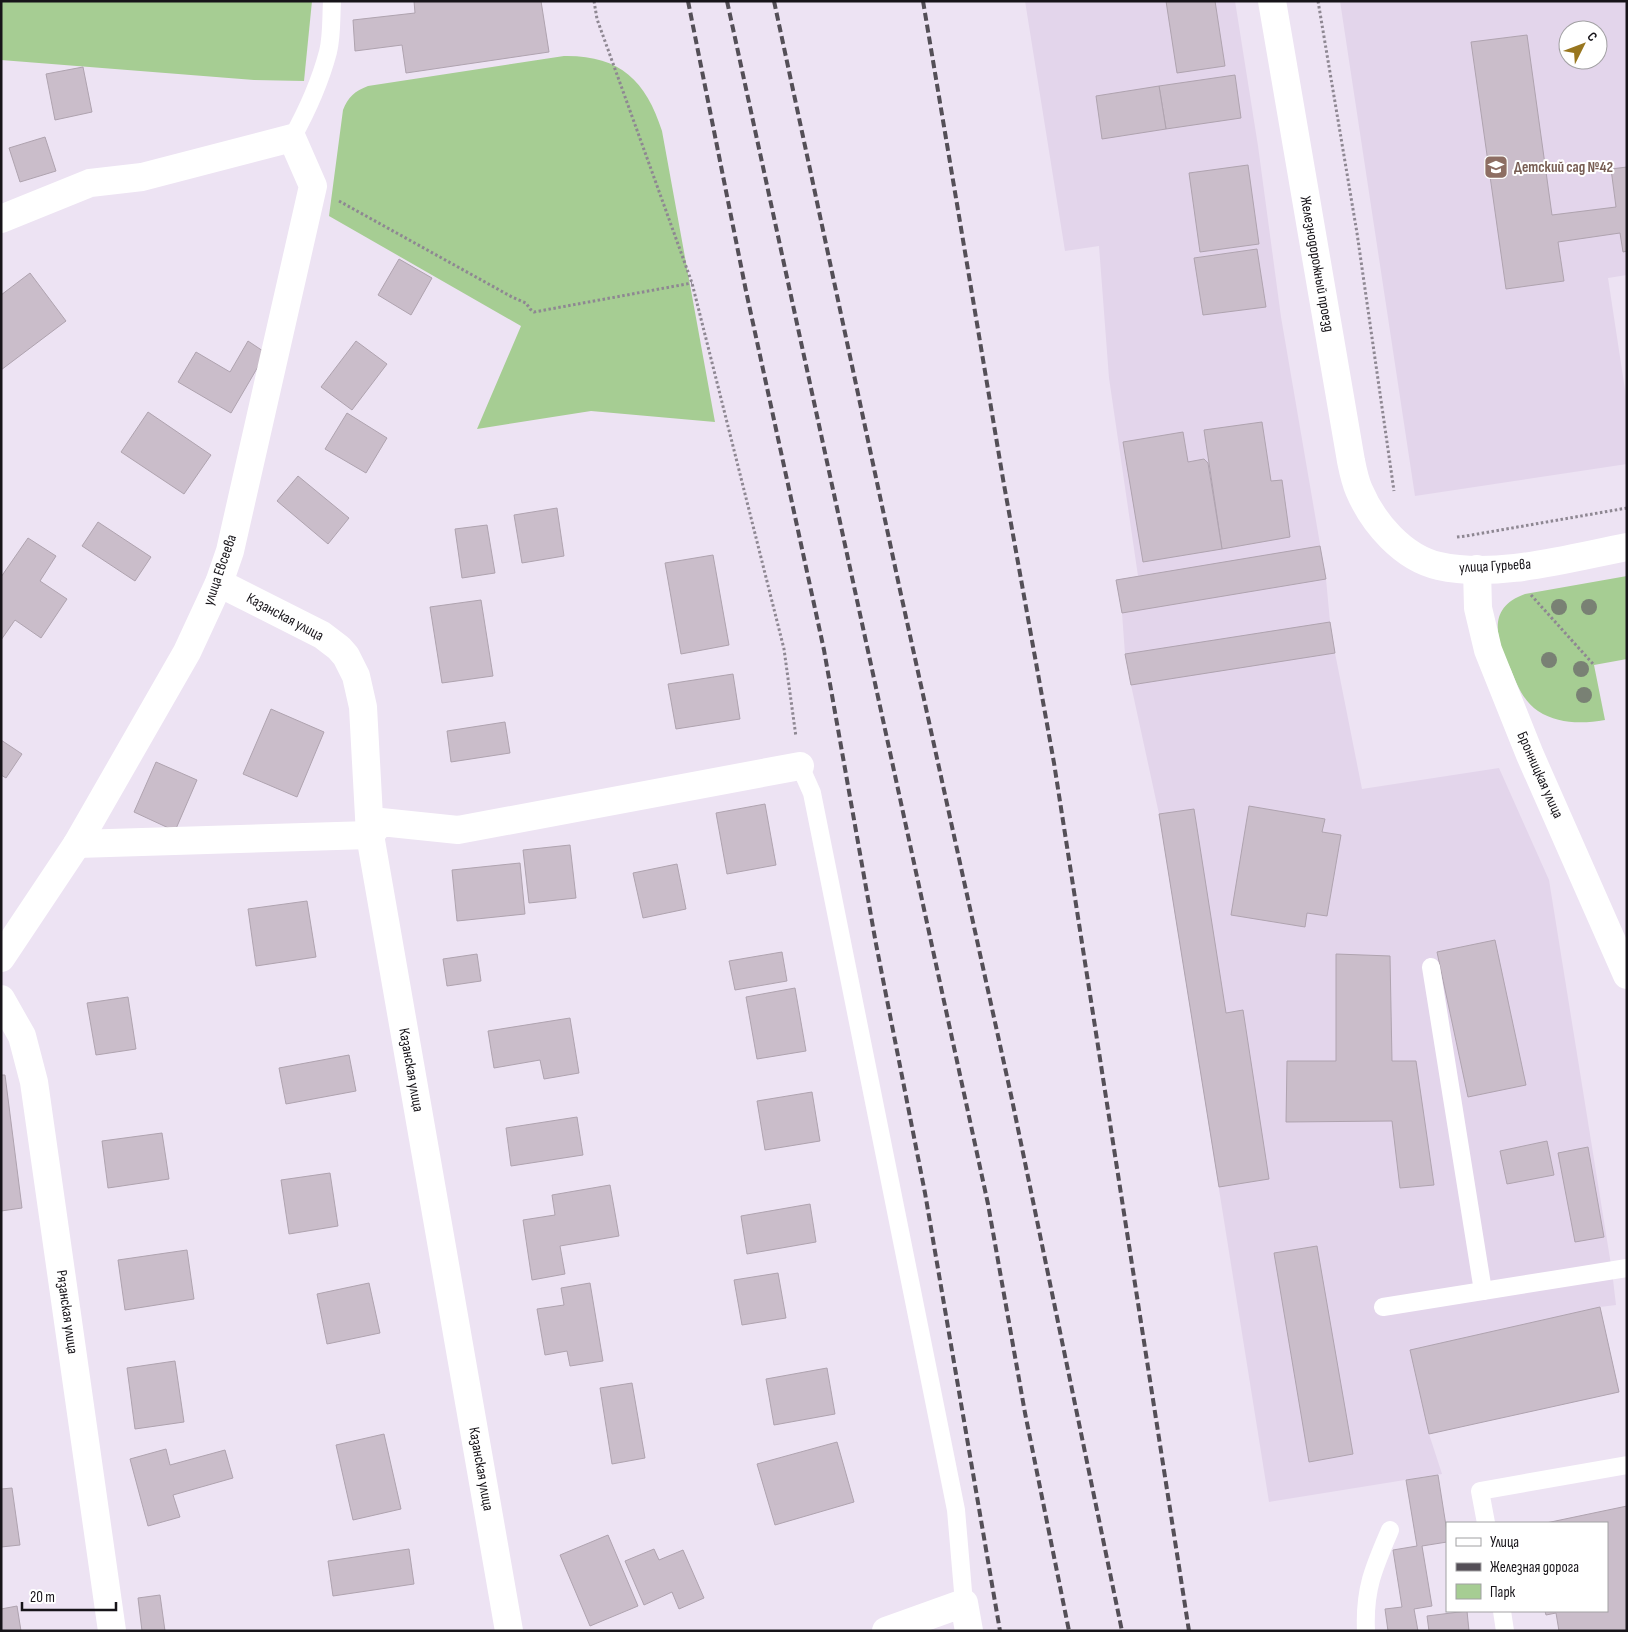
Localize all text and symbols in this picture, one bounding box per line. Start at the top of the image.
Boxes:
north arrow [1558,20,1608,70]
text: С [1584,28,1601,45]
school or university icon: Детский сад №42 [1483,154,1509,180]
place label: Детский сад №42 [1514,158,1613,177]
street label: Железнодорожный проезд [1296,194,1338,334]
street label: улица Евсеева [199,532,241,608]
street label: улица Гурьева [1459,555,1532,577]
street label: Казанская улица [243,589,327,645]
street label: Бронницкая улица [1512,729,1568,822]
street label: Казанская улица [394,1027,428,1114]
street label: Рязанская улица [52,1269,82,1355]
street label: Казанская улица [464,1426,498,1513]
legend [1446,1522,1608,1612]
text: Улица [1490,1533,1519,1552]
text: Железная дорога [1490,1558,1579,1577]
scale bar [22,1580,116,1612]
text: Парк [1490,1583,1516,1602]
text: 20 m [30,1588,55,1607]

